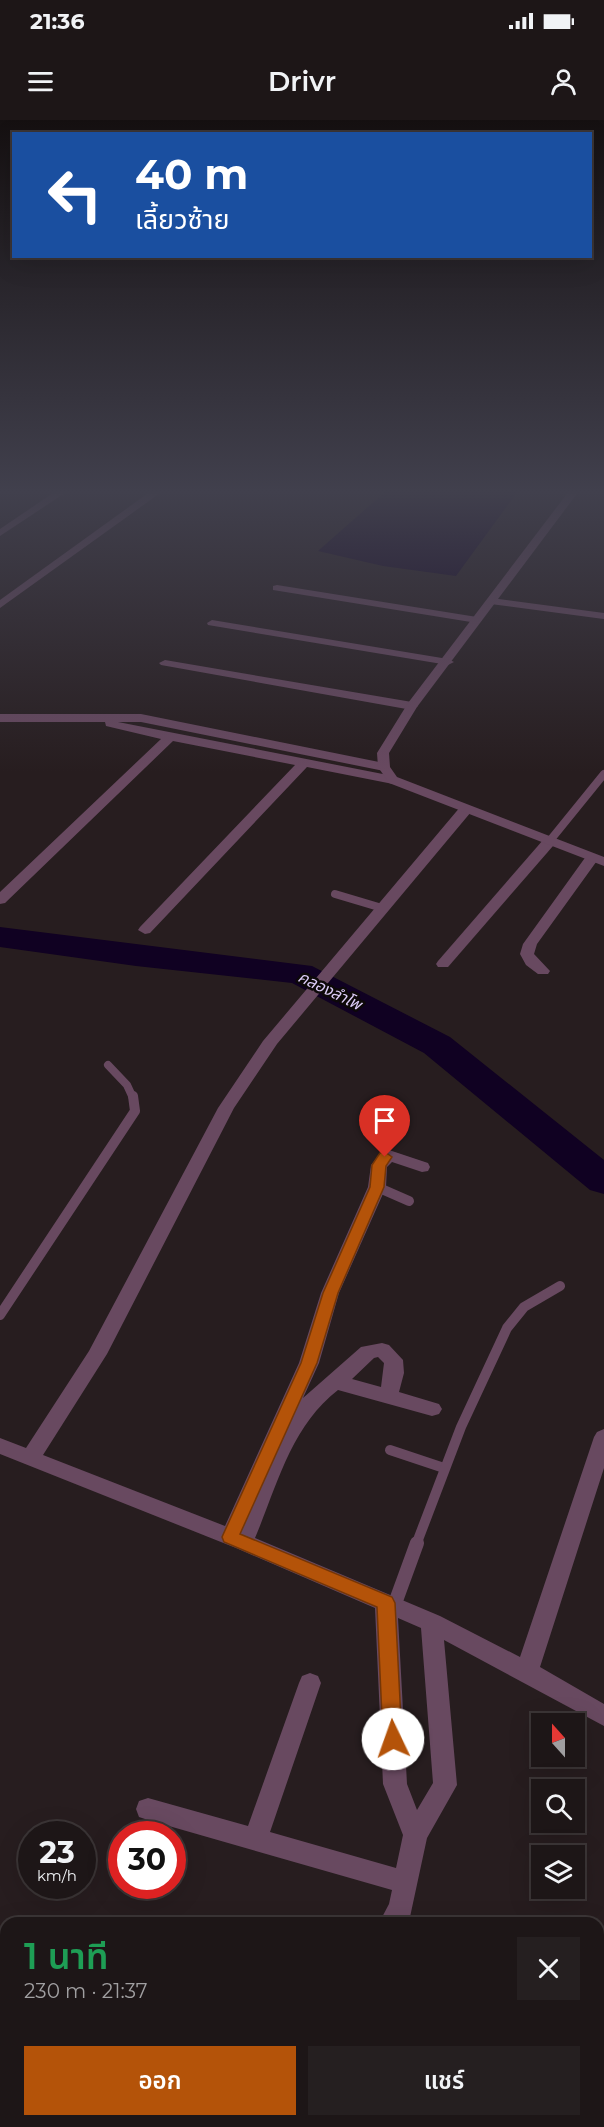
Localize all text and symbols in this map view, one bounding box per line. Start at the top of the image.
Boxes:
text: 21:36 [30,8,84,35]
icon: menu [24,65,57,98]
text: Drivr [268,65,336,98]
icon: person [547,65,580,98]
text: 40 m [135,148,248,200]
icon: left [36,156,114,234]
text: เลี้ยวซ้าย [135,203,229,236]
water label: คลองลำโพ [295,967,366,1015]
pin [359,1095,410,1157]
icon: arrive [368,1104,401,1137]
position arrow [361,1707,425,1771]
north arrow [531,1713,585,1767]
map controls [531,1713,585,1899]
button: search [531,1779,585,1833]
speed limit sign: 30 [108,1821,186,1899]
text: 23 [39,1834,75,1871]
button: layers [531,1845,585,1899]
text: km/h [37,1866,77,1885]
text: 1 นาที [24,1934,108,1978]
button: close [517,1937,580,2000]
text: 230 m · 21:37 [24,1979,148,2003]
button: ออก [24,2046,296,2115]
button: แชร์ [308,2046,580,2115]

